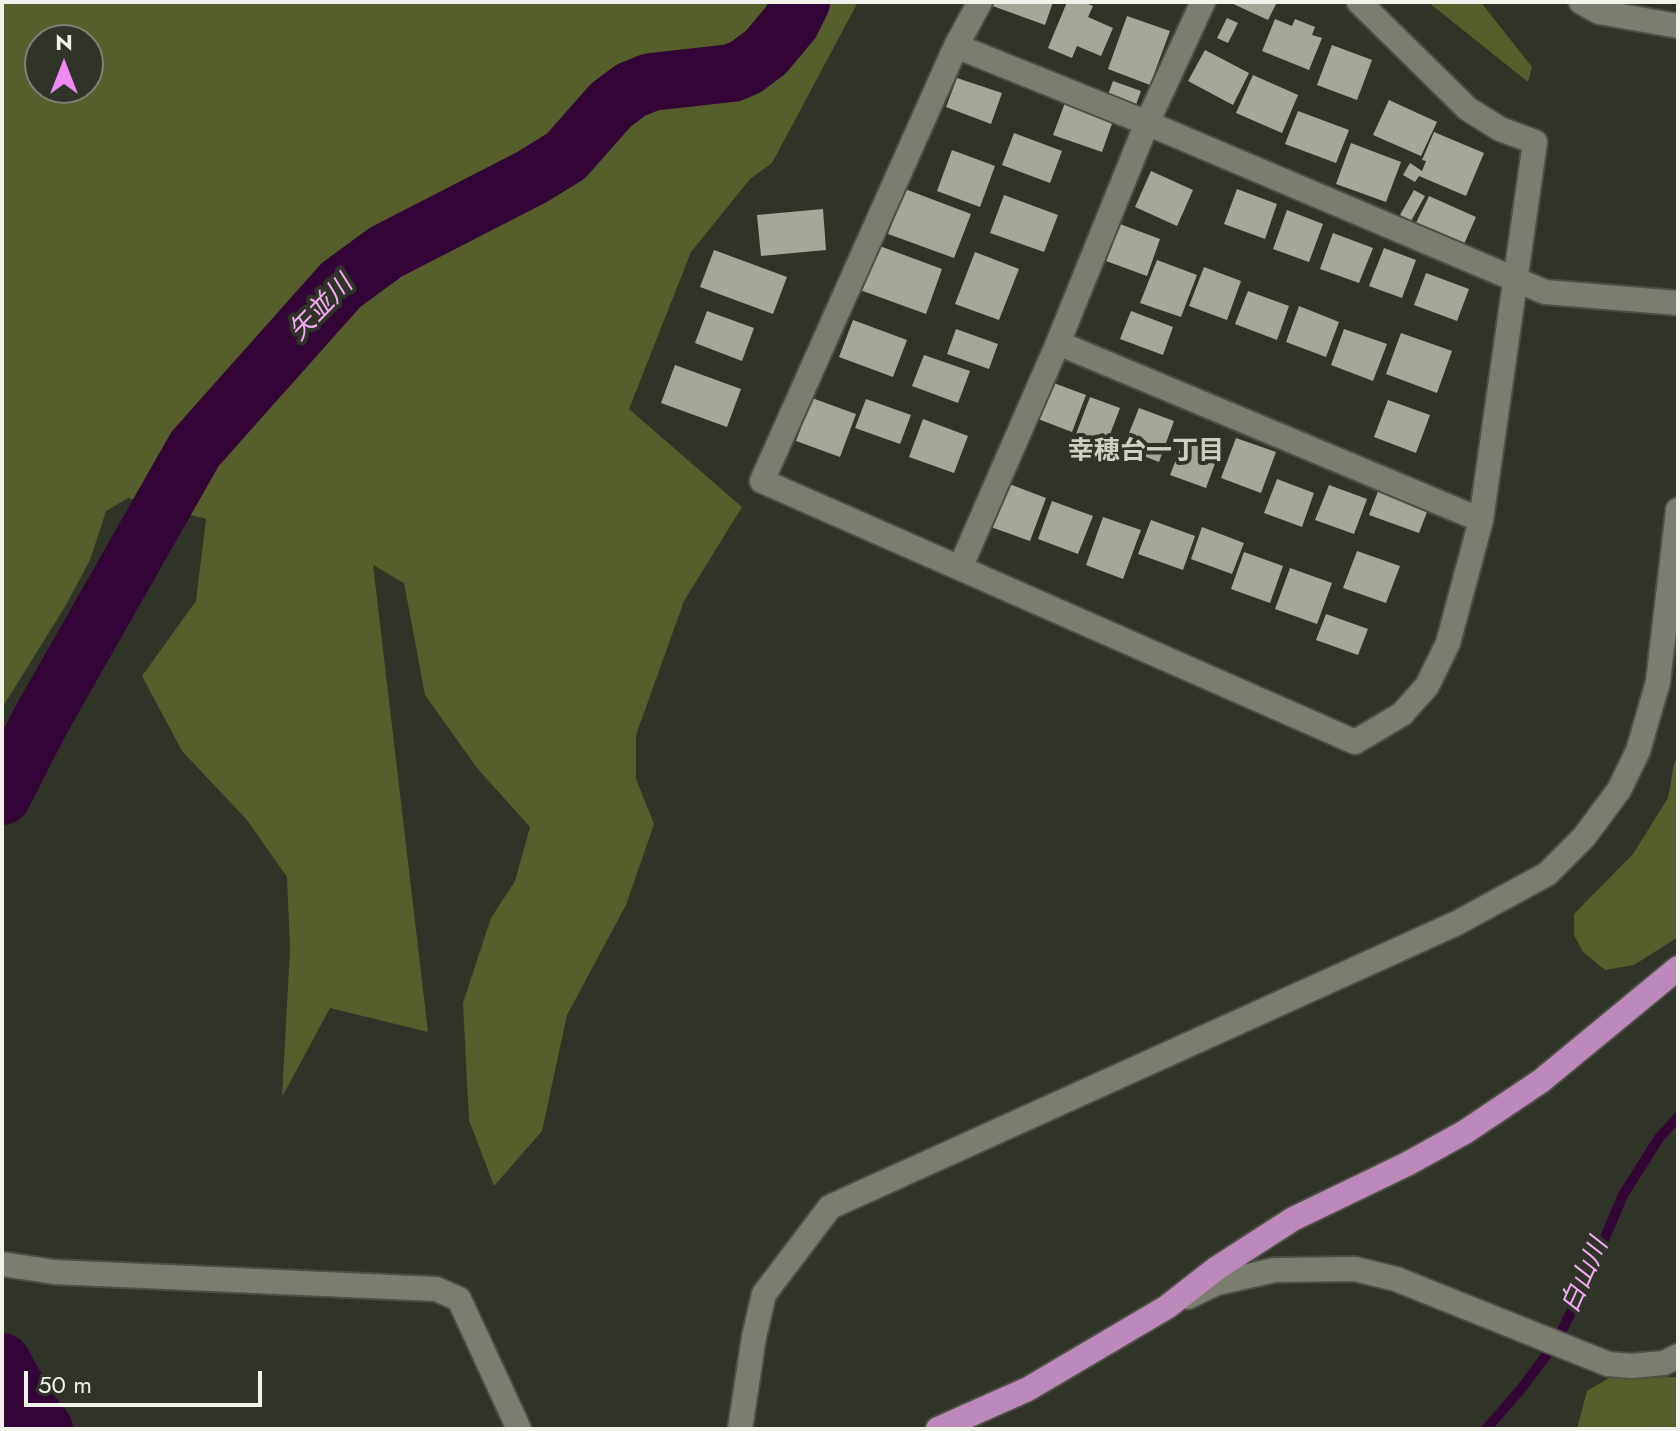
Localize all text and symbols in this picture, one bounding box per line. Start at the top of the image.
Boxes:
north arrow [24,24,104,104]
text: N [55,26,73,58]
water label: 矢並川 [284,270,360,348]
district label: 幸穂台一丁目 [1068,437,1224,469]
water label: 白山川 [1556,1234,1616,1318]
scale bar [28,1355,266,1405]
text: 50 m [38,1367,92,1402]

